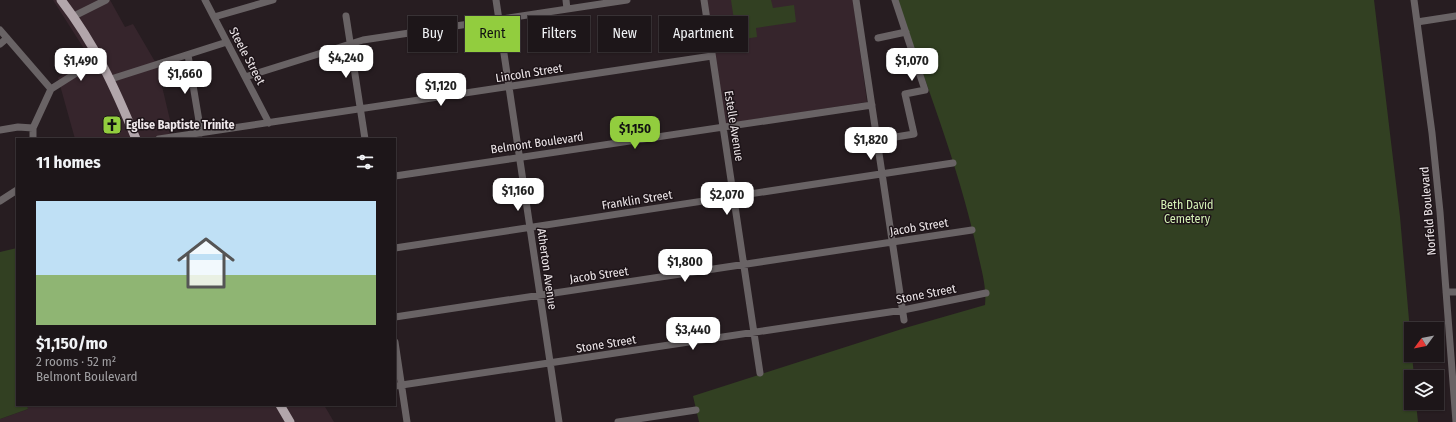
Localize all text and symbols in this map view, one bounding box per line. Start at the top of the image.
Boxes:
chip: Buy [408,16,457,52]
chip: Rent [465,16,520,52]
chip: Filters [528,16,590,52]
chip: New [598,16,651,52]
chip: Apartment [659,16,748,52]
street label: Steele Street [226,25,268,87]
pin: $4,240 [313,45,379,79]
pin: $1,490 [48,48,114,82]
pin: $1,070 [879,48,945,82]
text: $4,240 [328,50,364,65]
text: $1,490 [64,53,98,68]
text: $1,070 [895,53,929,68]
pin: $1,660 [152,61,218,95]
street label: Lincoln Street [494,61,564,85]
text: $1,660 [167,66,203,81]
pin: $1,120 [408,73,474,107]
text: $1,120 [425,78,457,93]
street label: Estelle Avenue [721,90,747,162]
church icon: Eglise Baptiste Trinite [101,114,123,136]
pin: $1,150 [602,116,668,150]
place label: Eglise Baptiste Trinite [126,118,235,132]
text: $1,150 [619,121,651,136]
pin: $1,820 [838,127,904,161]
street label: Belmont Boulevard [490,130,584,156]
text: $1,820 [854,132,888,147]
icon: filters [354,151,376,173]
text: 11 homes [36,152,101,173]
street label: Norfeld Boulevard [1417,166,1439,256]
pin: $1,160 [485,178,551,212]
pin: $2,070 [694,182,760,216]
text: $1,160 [502,183,534,198]
street label: Franklin Street [601,187,673,212]
text: $2,070 [710,187,744,202]
park label: Beth David Cemetery [1161,198,1213,226]
street label: Jacob Street [889,215,949,239]
icon: home [170,227,242,299]
street label: Atherton Avenue [534,227,560,311]
pin: $1,800 [652,249,718,283]
text: $1,800 [667,254,703,269]
street label: Jacob Street [569,264,629,286]
street label: Stone Street [895,281,957,307]
pin: $3,440 [660,317,726,351]
text: $3,440 [675,322,711,337]
north arrow [1404,322,1444,362]
map controls [1404,322,1444,410]
street label: Stone Street [575,332,637,356]
text: $1,150/mo [36,333,108,354]
text: 2 rooms · 52 m² [36,354,116,369]
text: Belmont Boulevard [36,369,138,384]
button: layers [1404,370,1444,410]

